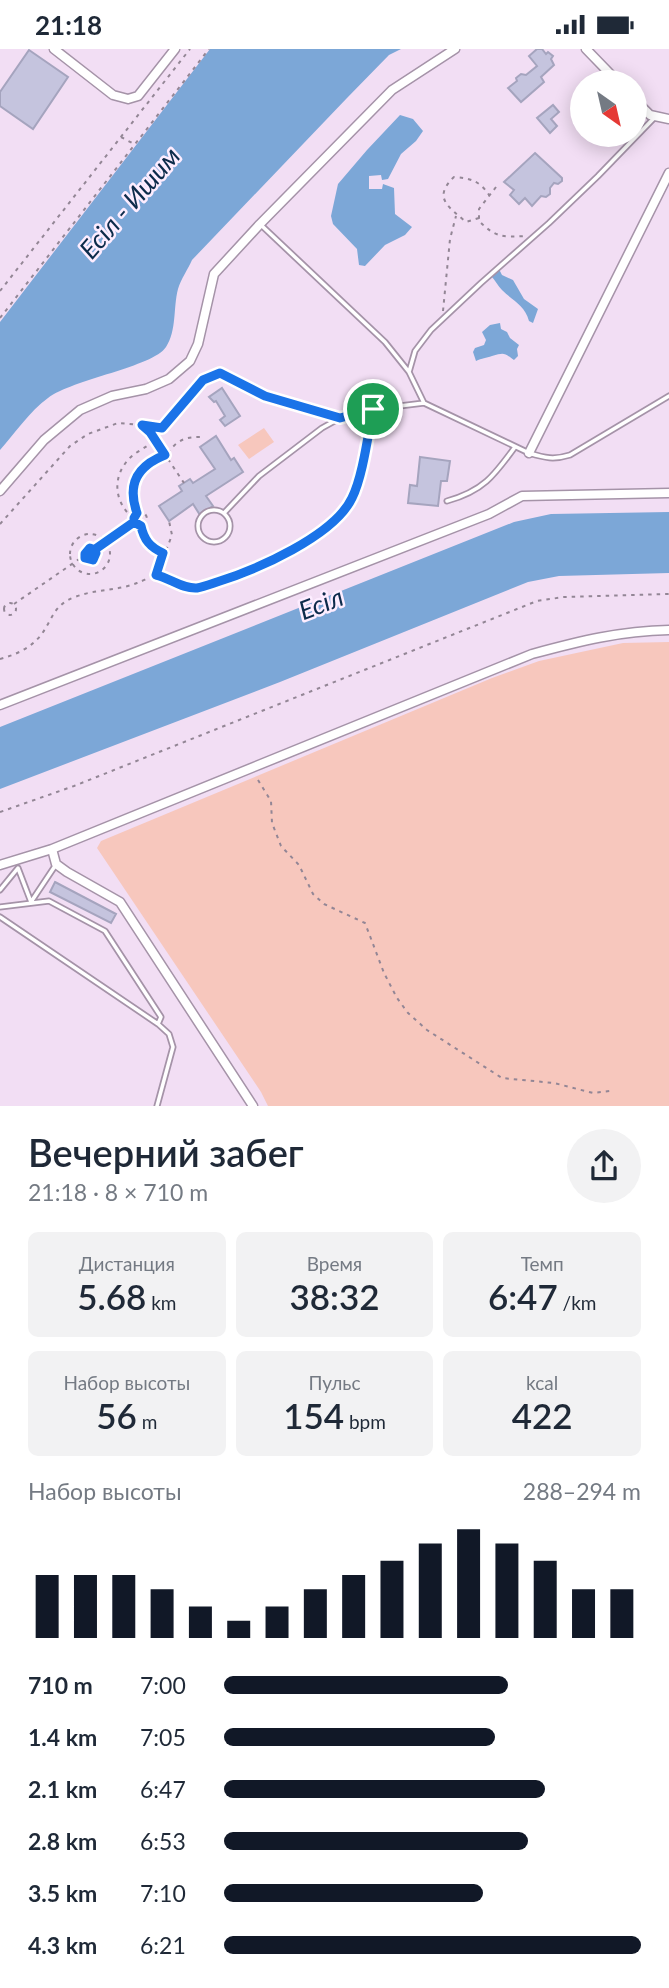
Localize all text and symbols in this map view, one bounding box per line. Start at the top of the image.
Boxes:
text: 21:18 [35,9,102,41]
north arrow [570,70,648,147]
map controls [570,70,647,147]
water label: Есіл - Ишим [72,140,186,265]
pin [343,379,403,439]
icon: arrive [354,390,392,428]
water label: Есіл [294,580,347,626]
text: Вечерний забег [28,1129,304,1175]
button: share [567,1129,641,1203]
text: 21:18 · 8 × 710 m [28,1178,208,1206]
text: Дистанция [79,1252,175,1275]
text: Время [307,1252,362,1275]
text: Темп [521,1252,564,1275]
text: 5.68 [77,1275,146,1317]
text: 38:32 [289,1275,380,1317]
text: 6:47 [488,1275,558,1317]
text: km [146,1291,177,1314]
text: /km [558,1291,596,1314]
text: Набор высоты [63,1371,190,1394]
text: Пульс [309,1371,360,1394]
text: kcal [526,1371,558,1394]
text: 56 [96,1394,137,1436]
text: 154 [283,1394,344,1436]
text: 422 [512,1394,573,1436]
text: m [137,1410,157,1433]
text: bpm [344,1410,386,1433]
text: Набор высоты [28,1477,182,1505]
text: 288–294 m [523,1477,641,1505]
text: 710 m [28,1671,93,1699]
text: 7:00 [140,1671,186,1699]
text: 1.4 km [28,1723,97,1751]
text: 7:05 [140,1723,186,1751]
text: 2.1 km [28,1775,97,1803]
text: 6:47 [140,1775,186,1803]
text: 2.8 km [28,1827,97,1855]
text: 6:53 [140,1827,186,1855]
text: 3.5 km [28,1879,97,1907]
text: 7:10 [140,1879,186,1907]
text: 4.3 km [28,1931,97,1959]
text: 6:21 [140,1931,186,1959]

